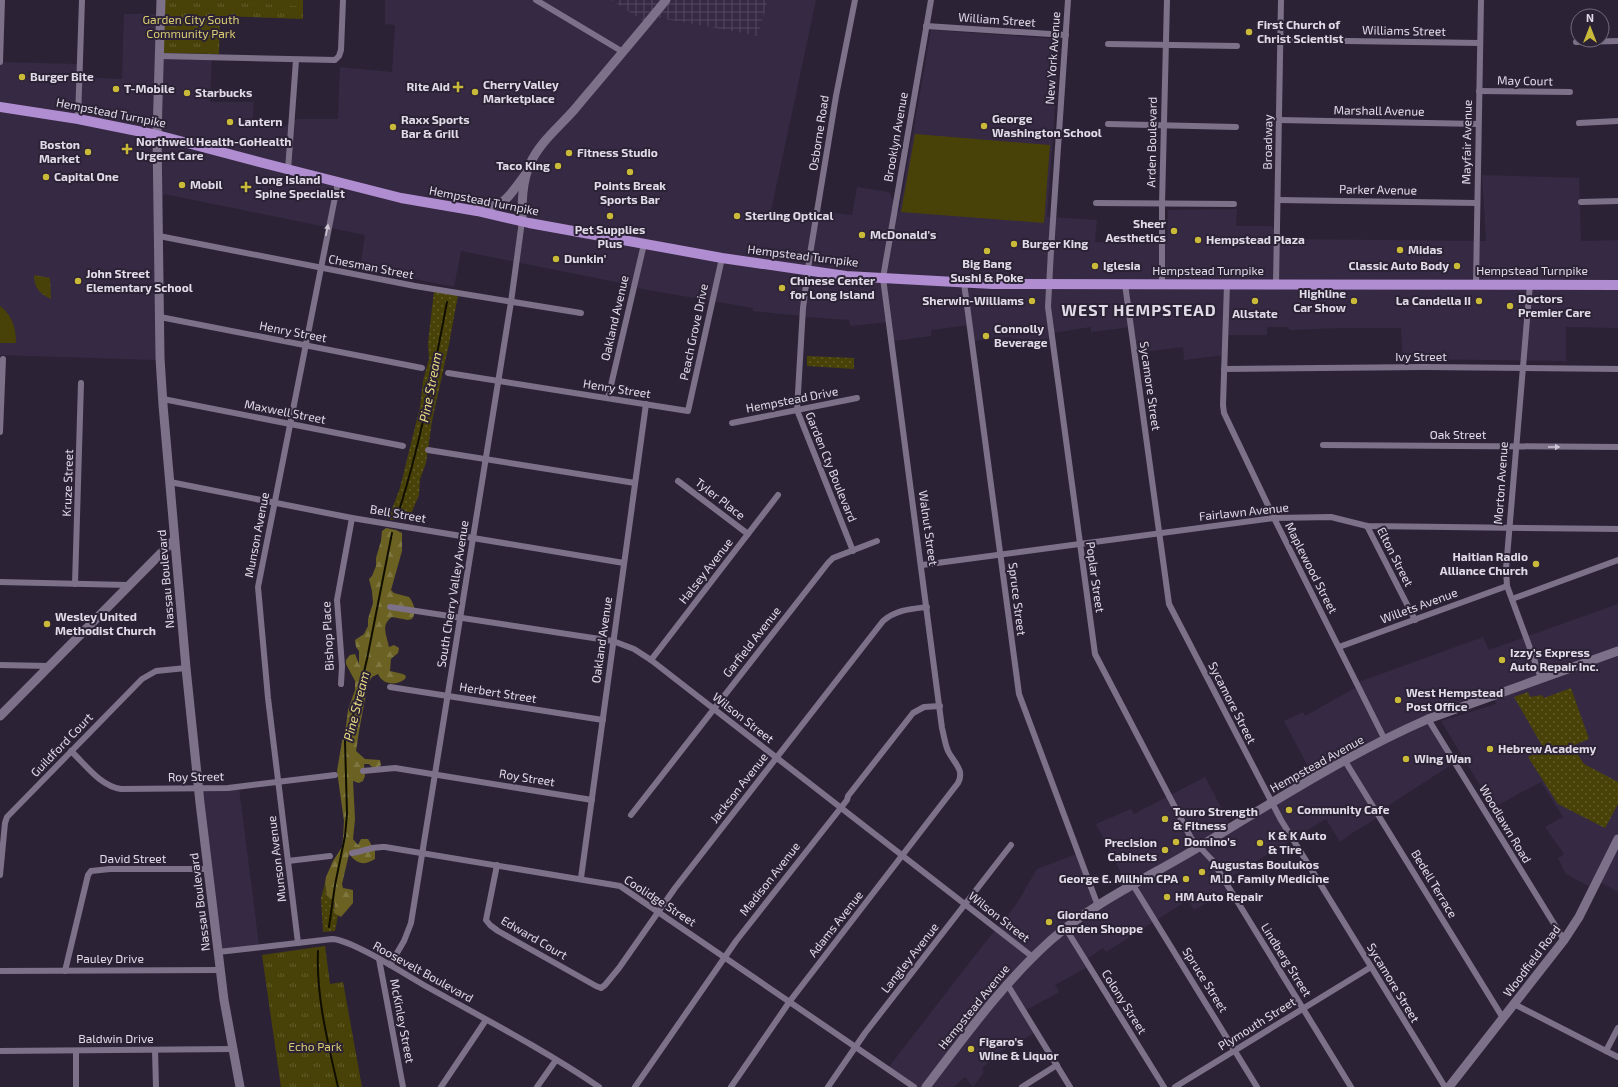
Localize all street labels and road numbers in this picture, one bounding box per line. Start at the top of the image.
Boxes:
street label: William Street [958,9,1037,29]
street label: New York Avenue [1042,11,1062,105]
street label: Williams Street [1362,22,1446,38]
street label: May Court [1497,73,1553,87]
street label: Brooklyn Avenue [880,91,910,183]
street label: Hempstead Turnpike [55,94,167,130]
street label: Osborne Road [805,94,831,172]
street label: Arden Boulevard [1143,97,1159,187]
street label: Mayfair Avenue [1458,99,1474,184]
street label: Marshall Avenue [1333,102,1425,118]
street label: Broadway [1260,114,1274,170]
street label: Parker Avenue [1339,181,1417,197]
street label: Hempstead Turnpike [428,182,540,218]
street label: Hempstead Turnpike [747,241,859,269]
street label: Chesman Street [327,251,415,281]
street label: Hempstead Turnpike [1152,263,1264,277]
street label: Hempstead Turnpike [1476,263,1588,277]
street label: Oakland Avenue [597,274,631,362]
street label: Peach Grove Drive [676,282,710,381]
street label: Henry Street [258,318,328,344]
street label: Sycamore Street [1138,340,1164,432]
street label: Ivy Street [1395,349,1447,363]
street label: Henry Street [582,376,652,400]
street label: Hempstead Drive [744,383,839,415]
street label: Maxwell Street [243,396,327,426]
street label: Garden Cty Boulevard [803,410,860,524]
street label: Oak Street [1430,427,1487,441]
street label: Morton Avenue [1490,441,1510,525]
street label: Kruze Street [59,449,75,517]
street label: Tyler Place [693,474,748,522]
street label: Walnut Street [917,489,941,567]
street label: Munson Avenue [241,491,271,579]
street label: Fairlawn Avenue [1198,499,1289,523]
street label: Bell Street [369,501,428,525]
street label: South Cherry Valley Avenue [433,519,471,668]
street label: Maplewood Street [1283,520,1341,616]
street label: Elton Street [1375,525,1417,589]
street label: Nassau Boulevard [154,529,176,629]
street label: Halsey Avenue [675,535,735,606]
street label: Poplar Street [1084,540,1108,614]
street label: Spruce Street [1007,562,1029,637]
street label: Willets Avenue [1378,585,1459,626]
street label: Oakland Avenue [588,596,614,684]
street label: Bishop Place [318,601,336,671]
street label: Garfield Avenue [719,603,783,679]
street label: Sycamore Street [1206,659,1260,746]
street label: Herbert Street [459,679,538,705]
street label: Wilson Street [710,689,777,746]
street label: Guildford Court [27,709,96,779]
street label: Hempstead Avenue [1267,732,1366,795]
street label: Jackson Avenue [706,750,770,825]
street label: Roy Street [498,766,556,788]
street label: Roy Street [168,769,225,783]
street label: Woodlawn Road [1477,782,1535,865]
street label: Munson Avenue [264,815,288,903]
street label: Madison Avenue [736,839,802,918]
street label: Bedell Terrace [1409,847,1461,920]
street label: David Street [100,851,167,865]
street label: Nassau Boulevard [186,852,212,952]
street label: Coolidge Street [622,872,700,929]
street label: Adams Avenue [805,887,865,959]
street label: Wilson Street [966,888,1033,945]
street label: Edward Court [499,913,570,962]
street label: Langley Avenue [878,920,941,995]
street label: Lindberg Street [1259,920,1315,999]
street label: Woodfield Road [1500,922,1563,999]
street label: Roosevelt Boulevard [371,938,476,1005]
street label: Sycamore Street [1365,940,1423,1025]
street label: Spruce Street [1180,945,1232,1015]
street label: Pauley Drive [76,951,144,965]
street label: Hempstead Avenue [935,961,1012,1052]
street label: Colony Street [1100,967,1150,1037]
street label: McKinley Street [388,978,418,1065]
street label: Plymouth Street [1215,994,1298,1053]
street label: Baldwin Drive [78,1031,154,1045]

